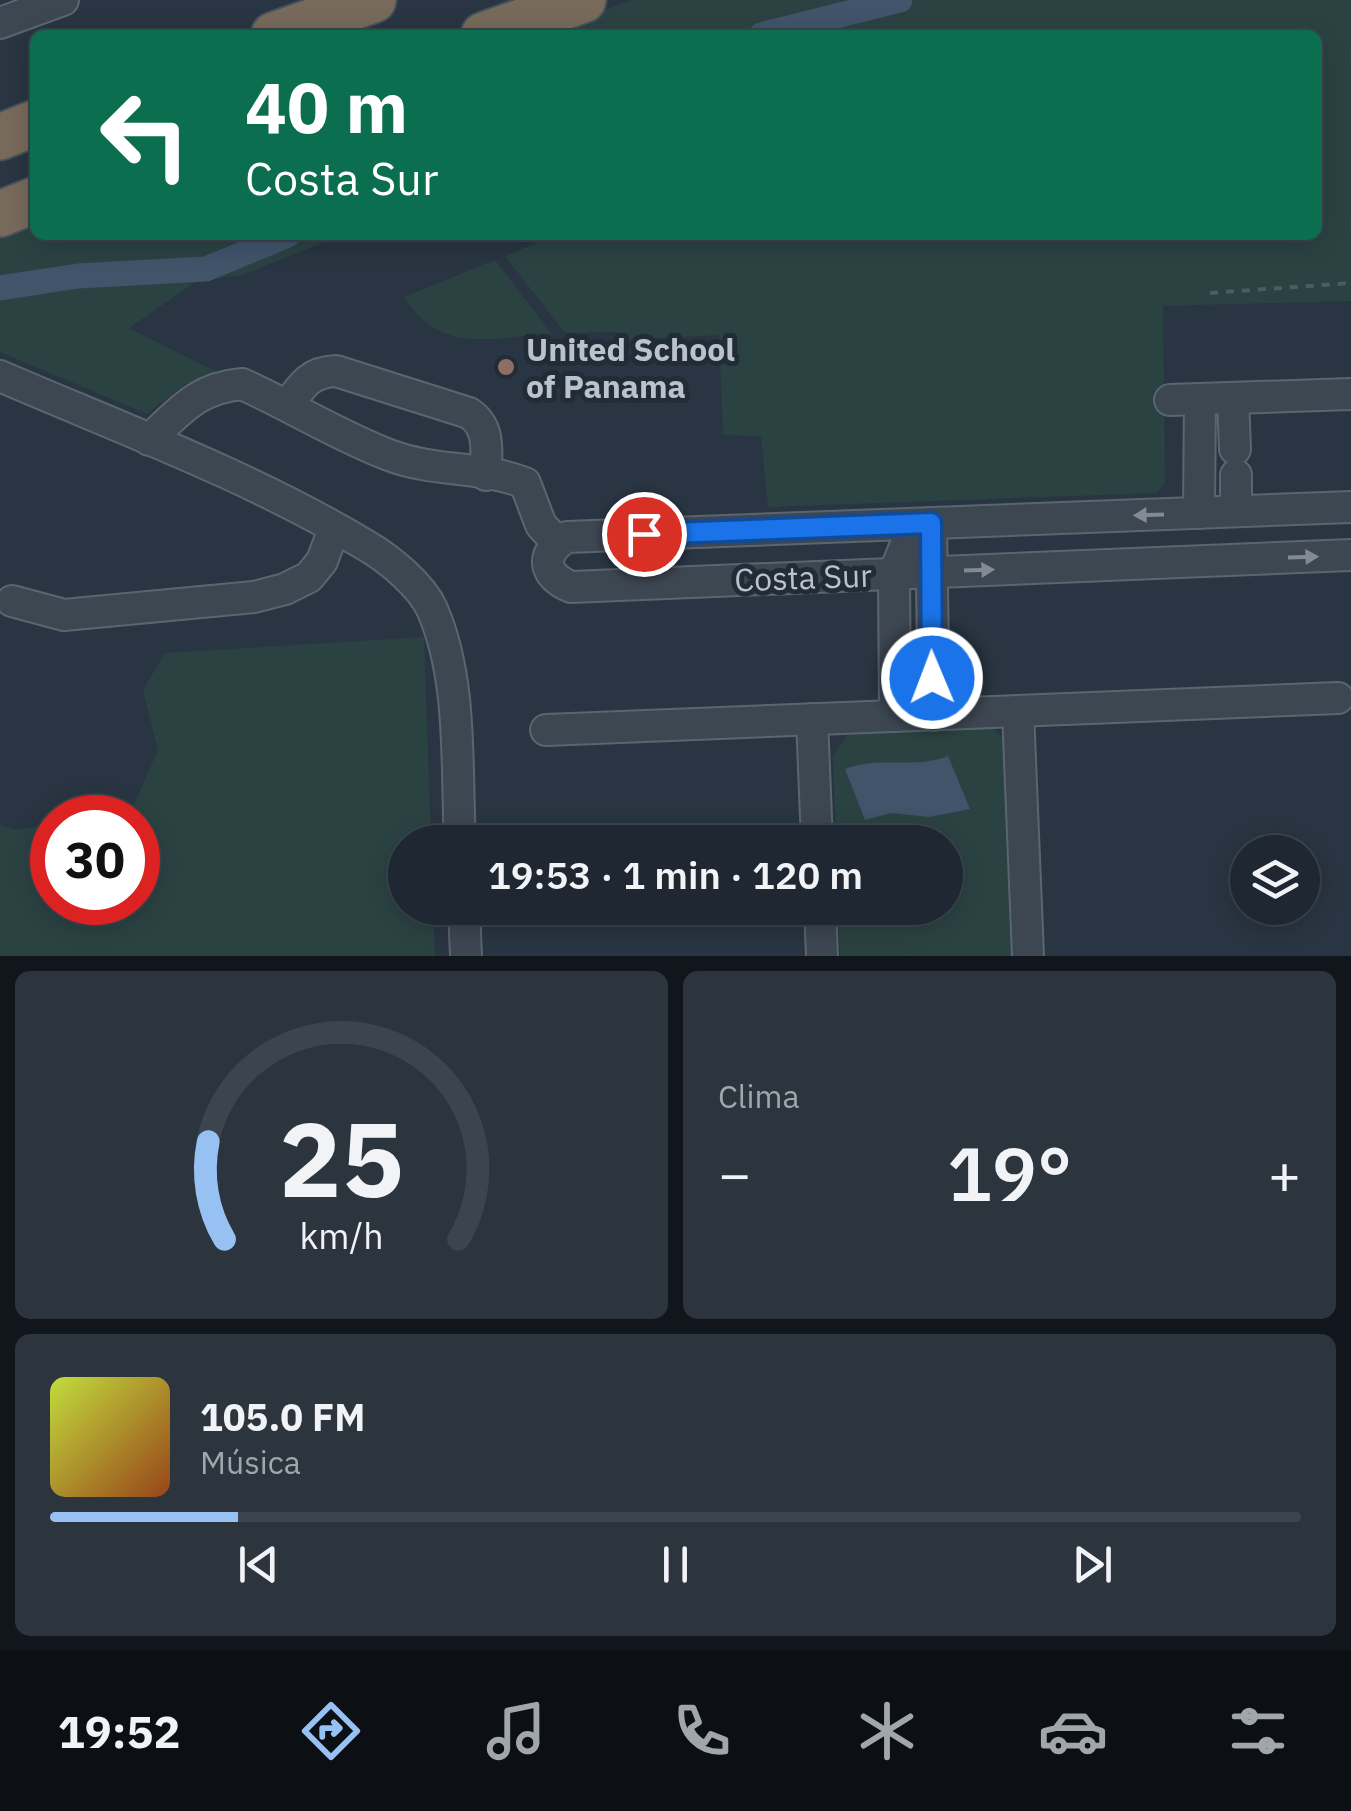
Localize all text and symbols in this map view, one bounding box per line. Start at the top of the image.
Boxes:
text: 40 m [245,61,408,152]
icon: left [80,70,210,200]
text: Costa Sur [245,149,438,207]
place label: United School of Panama [526,328,735,407]
marker: United School of Panama [495,356,517,378]
pin [602,492,687,577]
icon: arrive [617,507,672,562]
one-way arrow [1132,507,1164,523]
one-way arrow [1288,549,1320,565]
street label: Costa Sur [734,554,873,600]
one-way arrow [963,562,995,578]
position arrow [880,626,984,730]
speed limit sign: 30 [30,795,160,925]
map controls [1230,835,1320,925]
button: layers [1230,835,1320,925]
text: 19:53 · 1 min · 120 m [488,850,863,899]
text: Clima [718,1075,800,1117]
text: 25 [279,1090,404,1226]
text: 19° [947,1124,1072,1222]
text: − [718,1138,751,1209]
text: + [1268,1138,1301,1209]
text: km/h [299,1212,384,1259]
text: 105.0 FM [200,1392,365,1441]
text: Música [200,1441,301,1483]
icon: previous [231,1537,286,1592]
icon: pause [648,1537,703,1592]
icon: next [1065,1537,1120,1592]
icon: directions [296,1696,366,1766]
icon: music [481,1696,551,1766]
icon: phone [667,1696,737,1766]
icon: climate [852,1696,922,1766]
icon: car [1038,1696,1108,1766]
icon: filters [1223,1696,1293,1766]
text: 19:52 [58,1702,181,1760]

